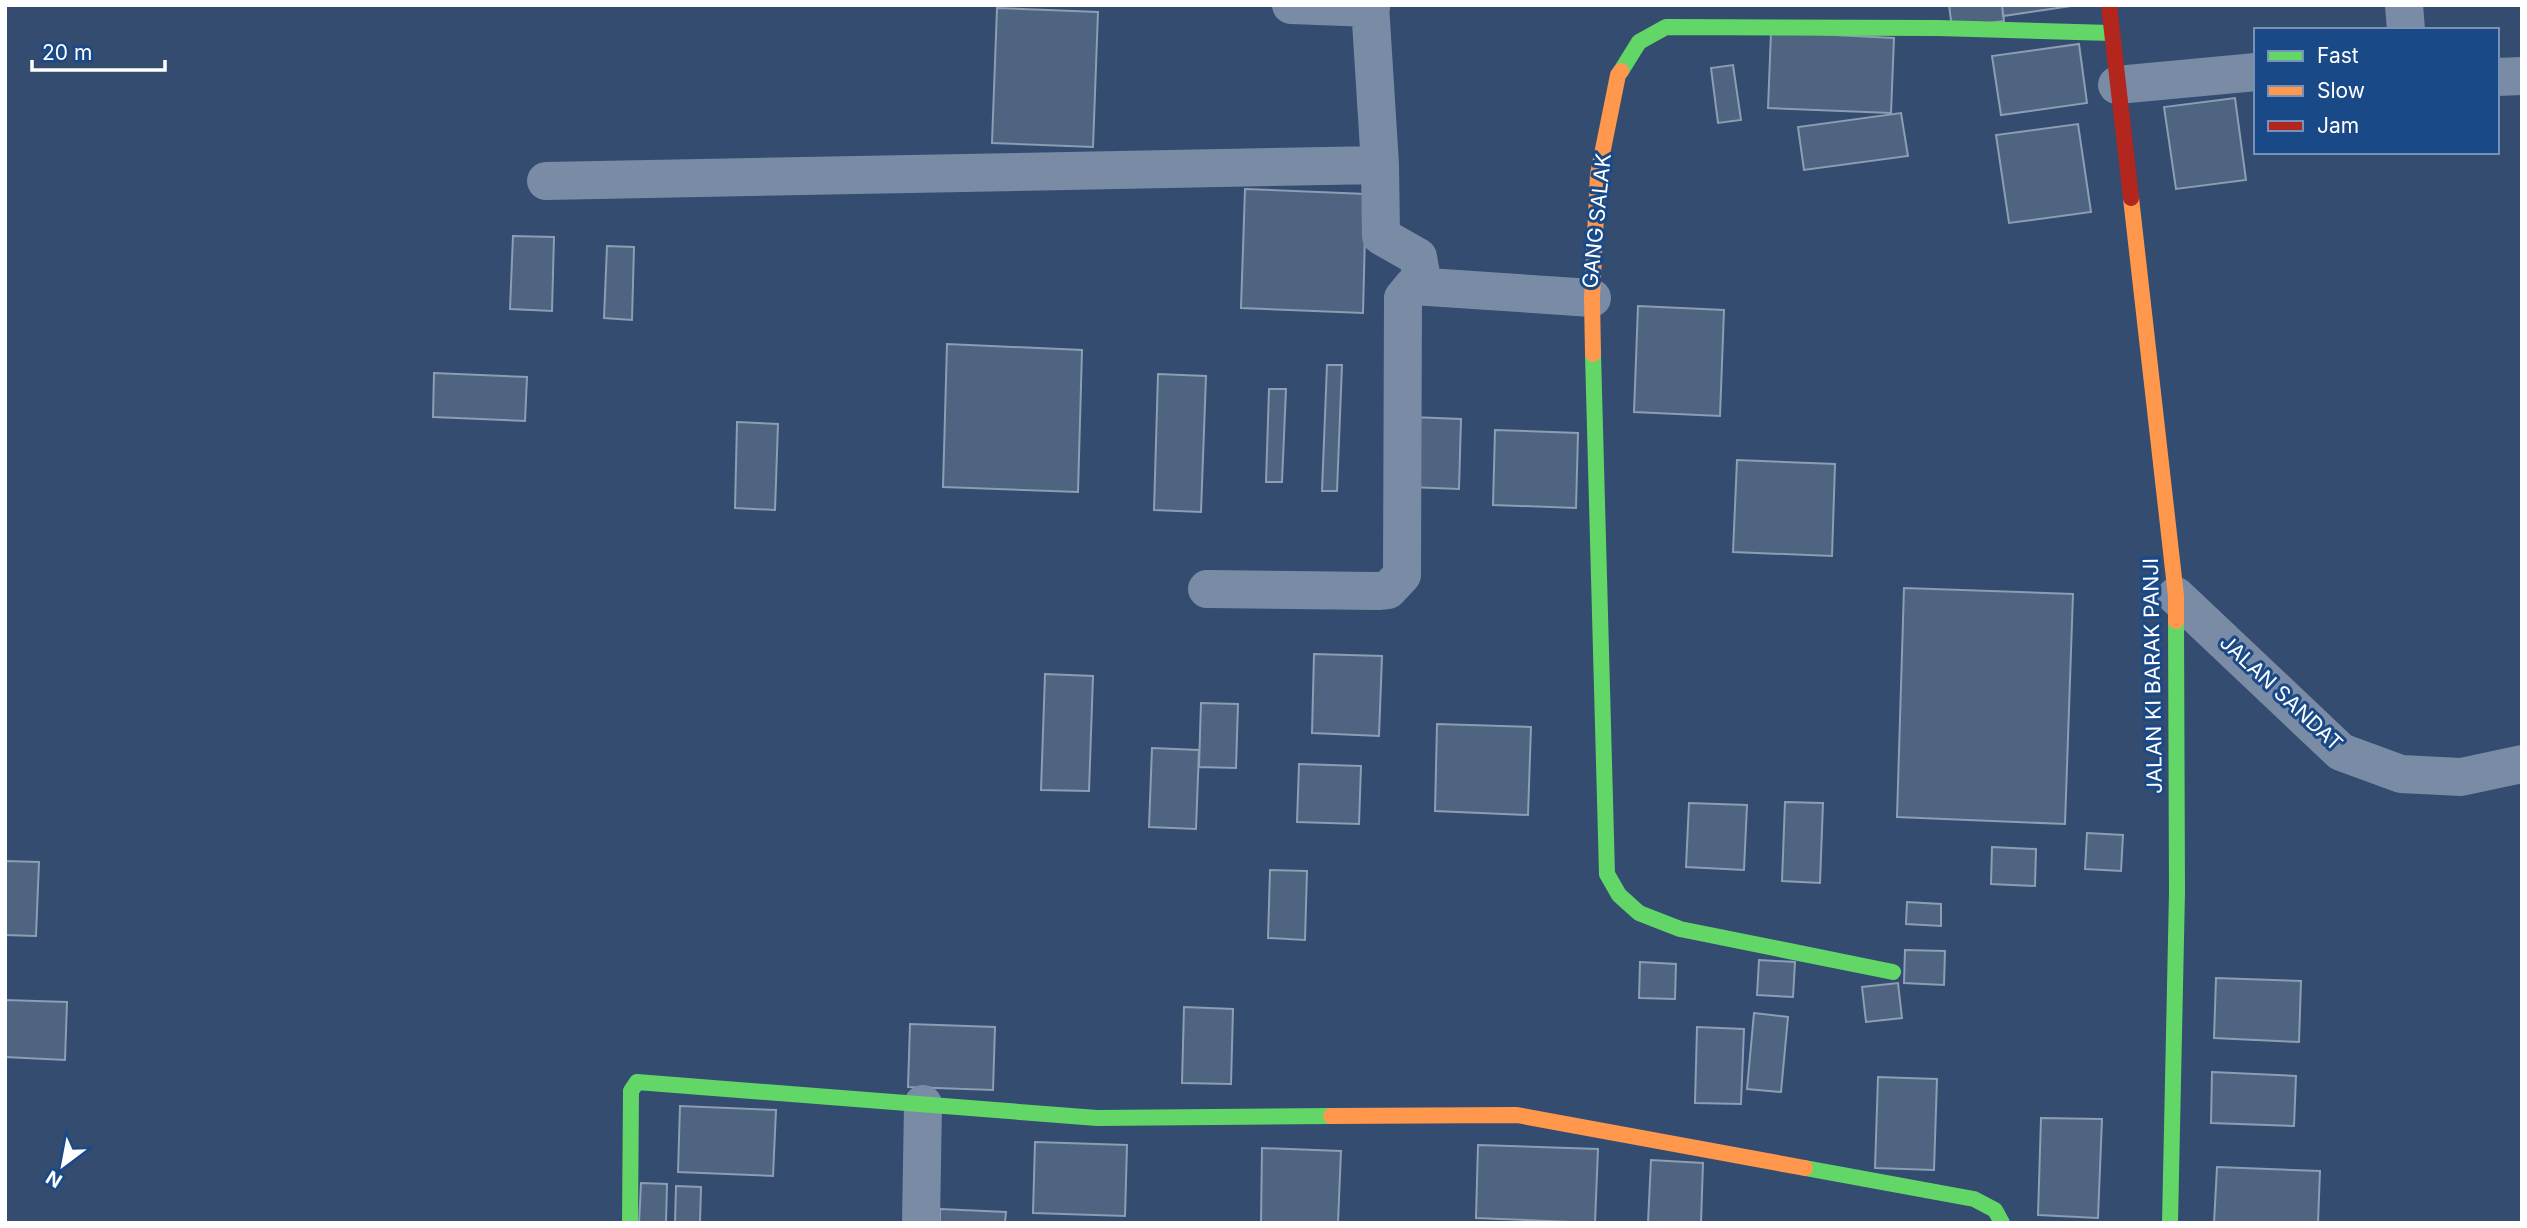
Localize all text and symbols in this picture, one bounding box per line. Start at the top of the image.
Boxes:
scale bar [32,28,164,72]
legend [2254,28,2499,154]
text: 20 m [42,40,92,65]
text: Fast [2317,43,2359,68]
text: Slow [2317,78,2365,103]
text: Jam [2317,113,2359,138]
street label: GANG SALAK [1577,152,1616,290]
street label: JALAN KI BARAK PANJI [2138,558,2167,794]
street label: JALAN SANDAT [2215,629,2348,756]
north arrow [28,1130,98,1200]
text: N [42,1165,66,1193]

